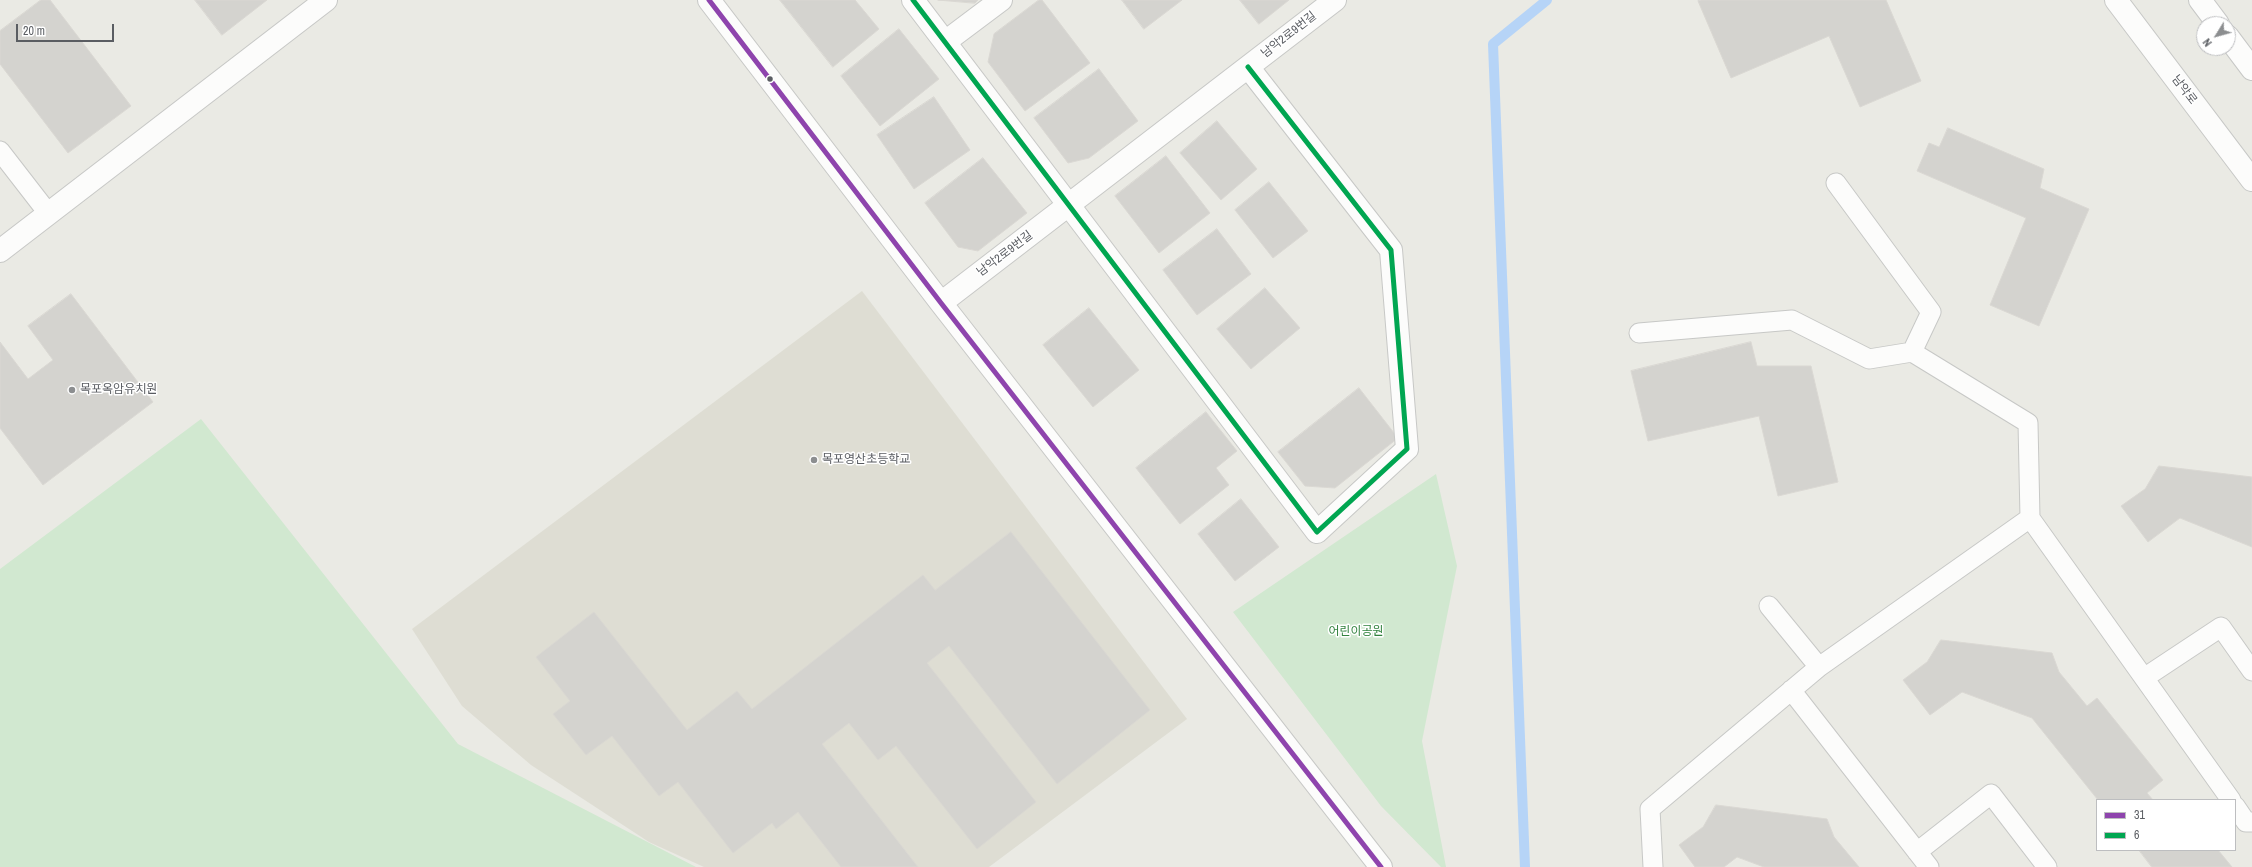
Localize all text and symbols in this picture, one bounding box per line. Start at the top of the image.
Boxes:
street label: 남악2로9번길 [1259,9,1319,61]
scale bar [18,16,116,42]
north arrow [2196,16,2236,56]
text: 20 m [23,23,45,39]
text: N [2200,36,2215,49]
street label: 남악로 [2168,72,2200,108]
unlabelled marker [765,74,775,84]
street label: 남악2로9번길 [974,228,1036,280]
place label: 목포옥암유치원 [80,383,157,397]
marker: 목포옥암유치원 [67,385,77,395]
place label: 목포영산초등학교 [822,453,910,467]
marker: 목포영산초등학교 [809,455,819,465]
park label: 어린이공원 [1328,625,1384,639]
legend [2096,799,2236,851]
text: 31 [2134,807,2145,823]
text: 6 [2134,827,2139,843]

